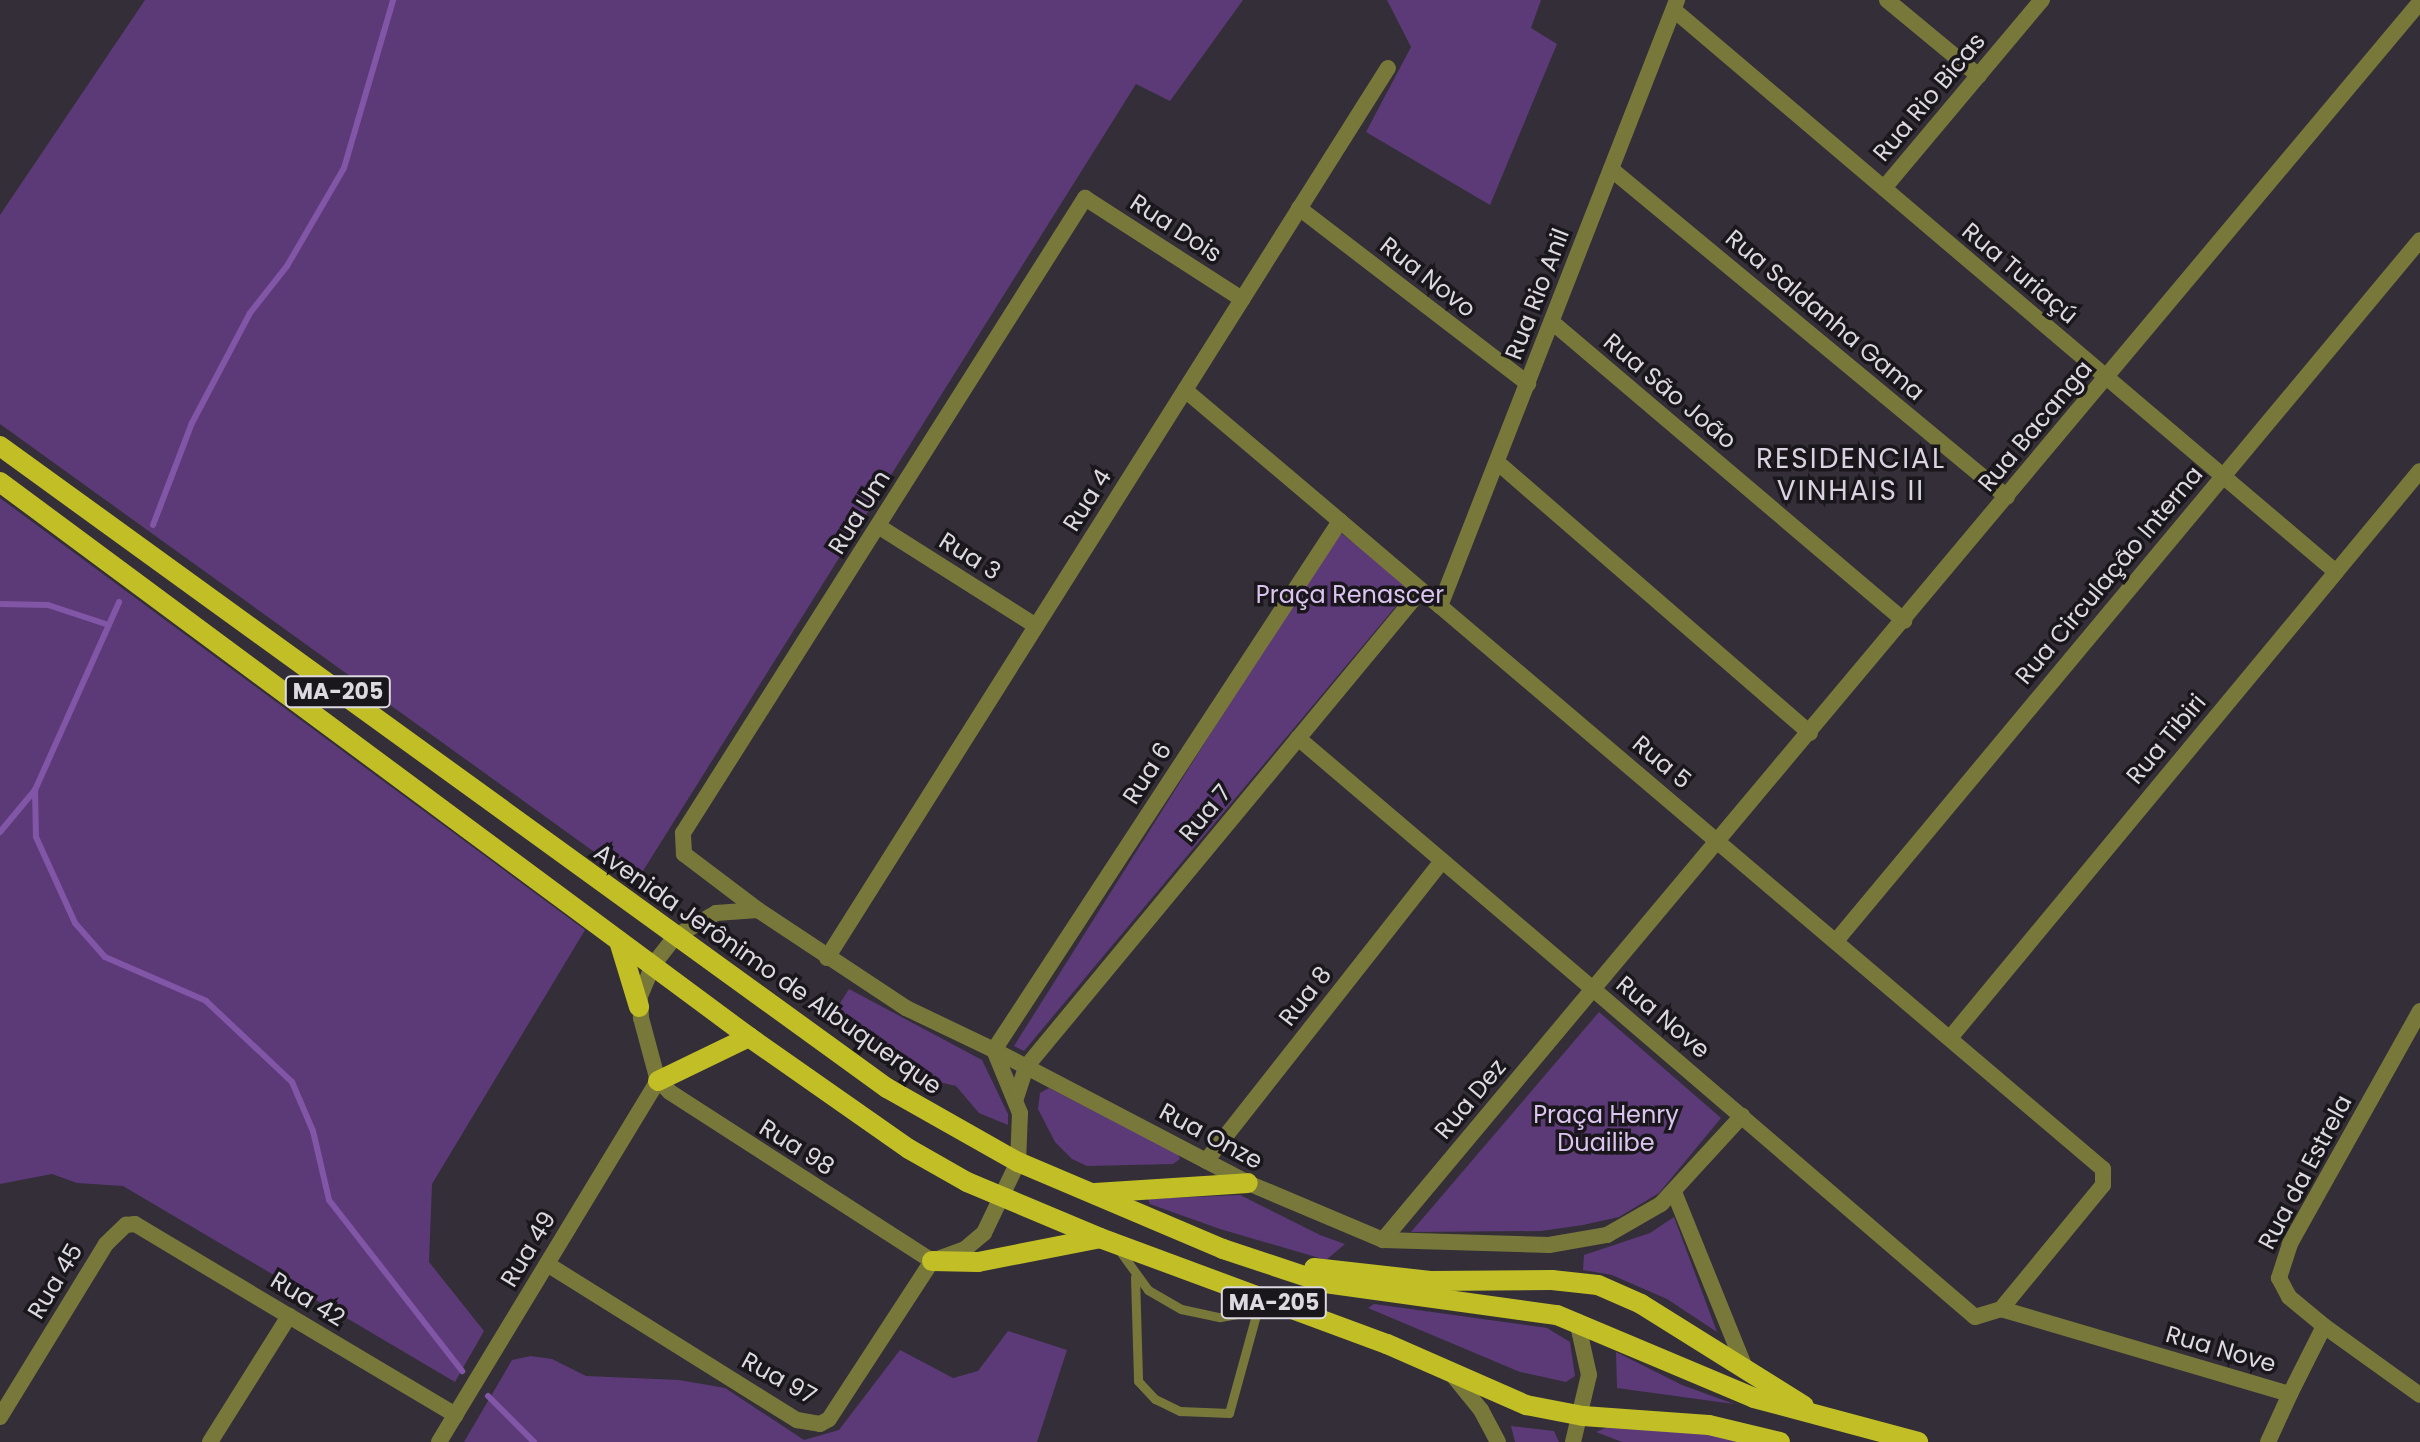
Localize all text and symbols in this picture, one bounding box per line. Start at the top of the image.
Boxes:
street label: Rua Rio Bicas [1867,27,1991,167]
street label: Rua Dois [1125,188,1227,268]
street label: Rua Turiaçú [1956,216,2084,330]
street label: Rua Saldanha Gama [1720,223,1930,407]
street label: Rua Rio Anil [1499,224,1575,364]
street label: Rua Novo [1374,231,1482,323]
street label: Rua São João [1598,327,1742,455]
street label: Rua Bacanga [1972,355,2098,497]
district label: RESIDENCIAL VINHAIS II [1756,442,1946,508]
street label: Rua Circulação Interna [2009,460,2209,690]
street label: Rua 4 [1057,464,1117,536]
street label: Rua Um [822,465,896,559]
street label: Rua 3 [934,526,1006,586]
park label: Praça Renascer [1256,581,1444,609]
road number: MA-205 [284,674,392,710]
street label: Rua Tibiri [2120,688,2212,790]
street label: Rua 5 [1627,729,1697,795]
street label: Rua 6 [1116,737,1178,809]
street label: Rua 7 [1173,779,1237,847]
street label: Avenida Jerônimo de Albuquerque [589,838,947,1100]
street label: Rua 8 [1273,960,1337,1032]
street label: Rua Nove [1610,970,1716,1064]
street label: Rua Dez [1428,1053,1512,1145]
street label: Rua da Estrela [2252,1090,2358,1254]
street label: Rua Onze [1155,1097,1267,1175]
park label: Praça Henry Duailibe [1533,1101,1679,1157]
street label: Rua 98 [754,1113,840,1181]
street label: Rua 49 [494,1206,562,1292]
street label: Rua 45 [21,1238,89,1324]
street label: Rua 42 [266,1266,350,1332]
road number: MA-205 [1220,1285,1328,1321]
street label: Rua Nove [2163,1320,2279,1378]
street label: Rua 97 [737,1346,821,1410]

